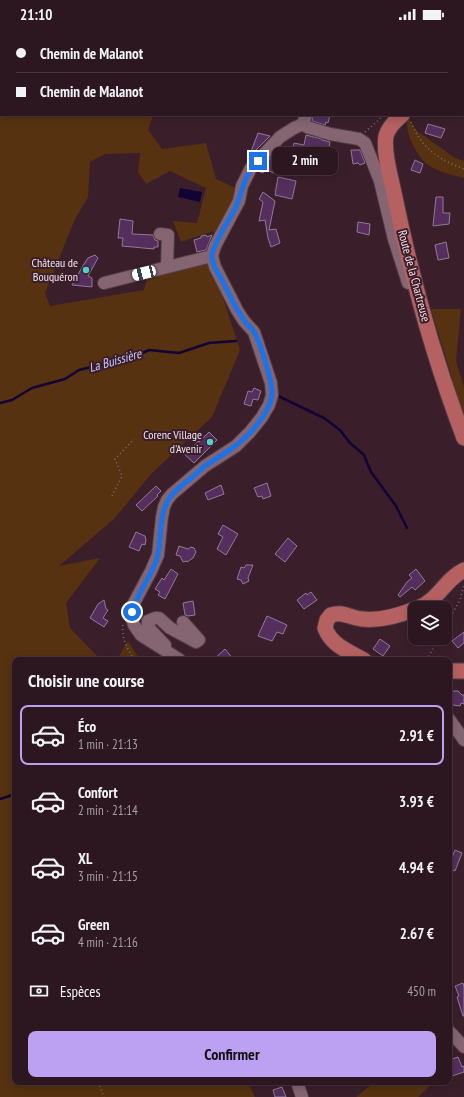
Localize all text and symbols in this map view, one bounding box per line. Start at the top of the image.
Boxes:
text: 21:10 [20,5,52,24]
text: Chemin de Malanot [40,44,143,63]
text: Chemin de Malanot [40,82,143,101]
callout: 2 min [272,147,338,175]
route end [249,152,267,170]
text: 2 min [292,152,318,169]
street label: Route de la Chartreuse [395,228,434,323]
place label: Château de Bouquéron [32,255,78,284]
car [131,264,157,282]
marker: Château de Bouquéron [81,265,91,275]
water label: La Buissière [87,344,145,376]
place label: Corenc Village d'Avenir [143,427,203,456]
marker: Corenc Village d'Avenir [205,437,215,447]
map controls [408,601,452,645]
button: layers [408,601,452,645]
route start [123,603,141,621]
text: Choisir une course [28,669,145,692]
icon: car [30,717,66,753]
text: Éco [78,717,96,736]
text: 2.91 € [399,726,434,745]
text: 1 min · 21:13 [78,736,138,753]
icon: car [30,783,66,819]
text: Confort [78,783,118,802]
text: 3.93 € [399,792,434,811]
text: 2 min · 21:14 [78,802,138,819]
icon: car [30,849,66,885]
text: XL [78,849,92,868]
text: 4.94 € [399,858,434,877]
text: 3 min · 21:15 [78,868,138,885]
icon: car [30,915,66,951]
text: Green [78,915,110,934]
text: 2.67 € [400,924,434,943]
text: 4 min · 21:16 [78,934,138,951]
icon: cash [28,980,50,1002]
text: Espèces [60,982,100,1001]
text: 450 m [407,983,436,1000]
button: Confirmer [28,1031,436,1077]

